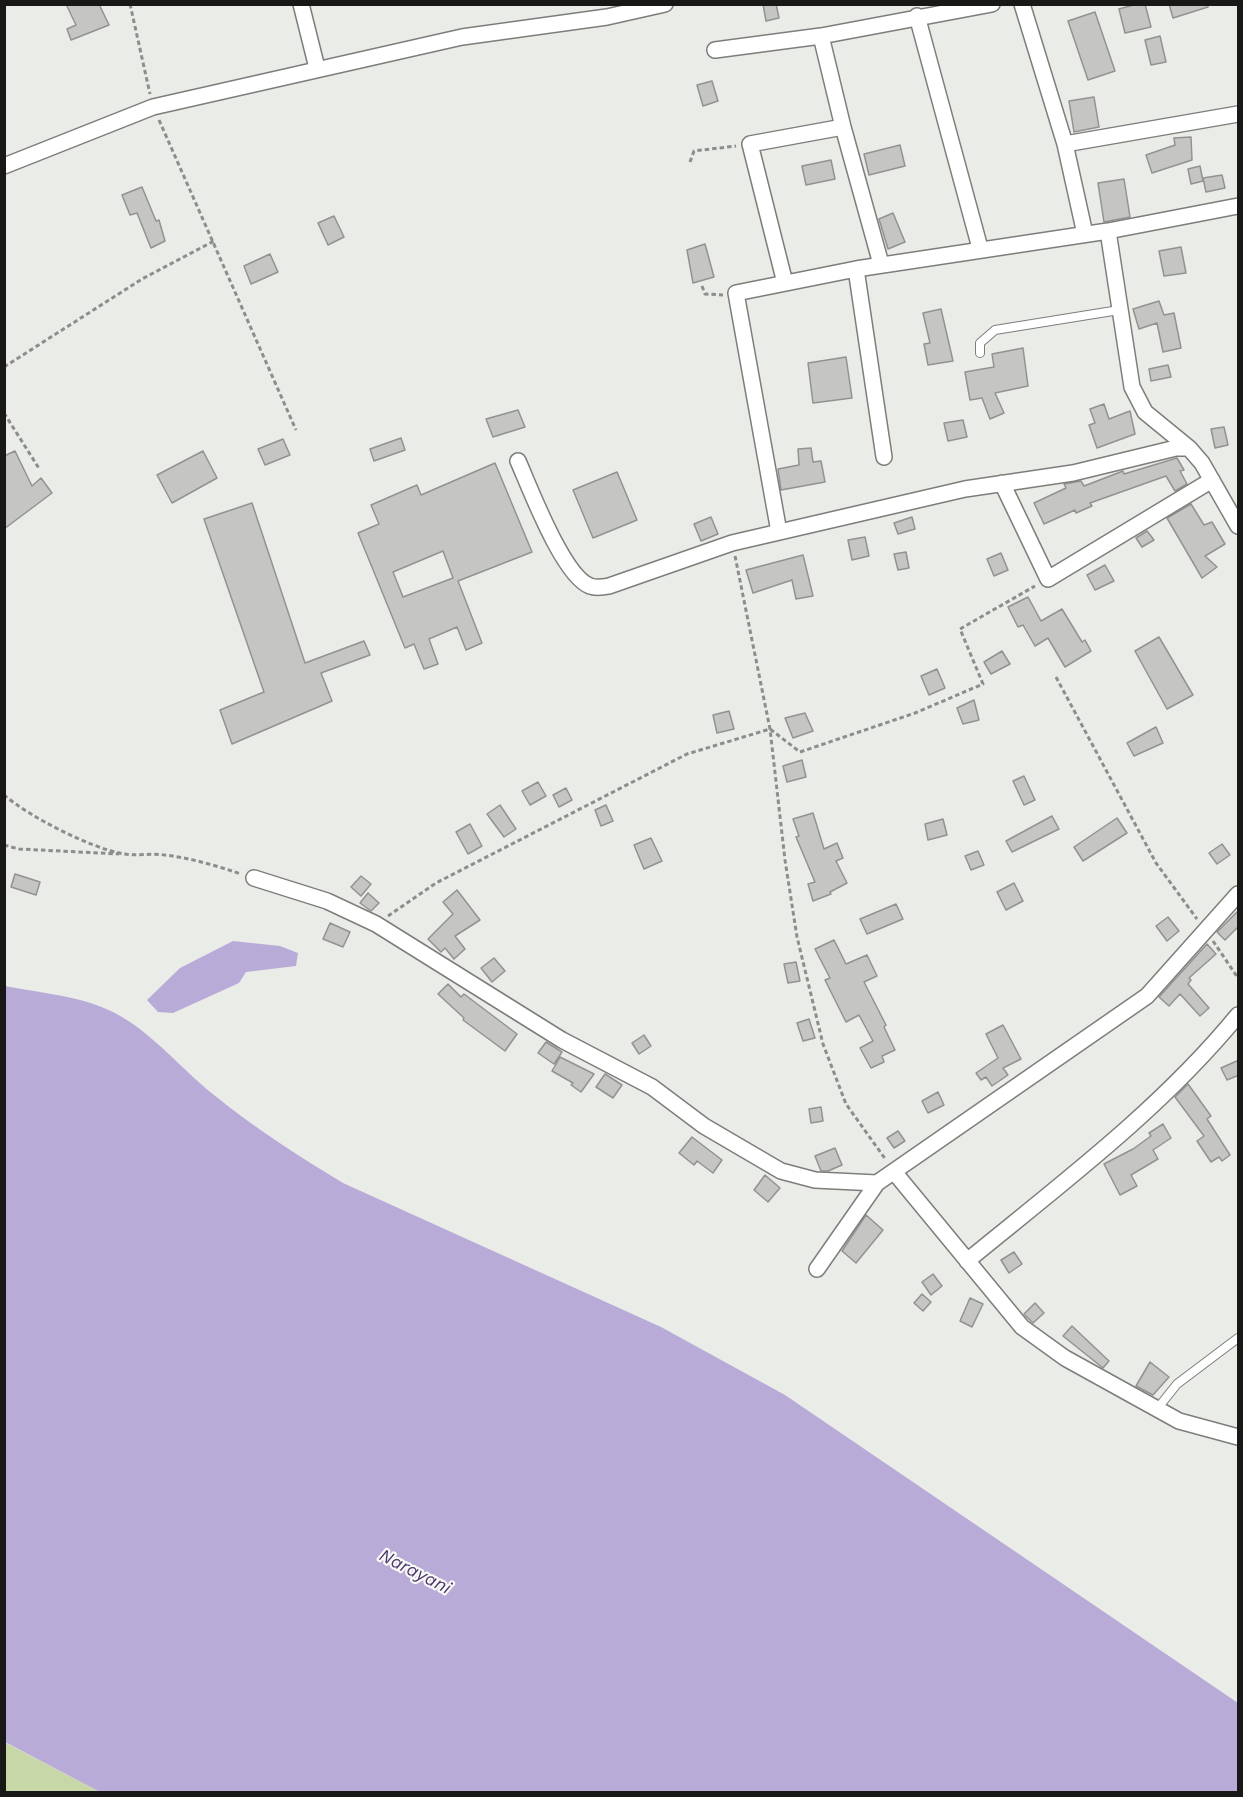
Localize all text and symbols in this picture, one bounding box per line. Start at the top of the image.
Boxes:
water label: Narayani [376,1545,454,1599]

